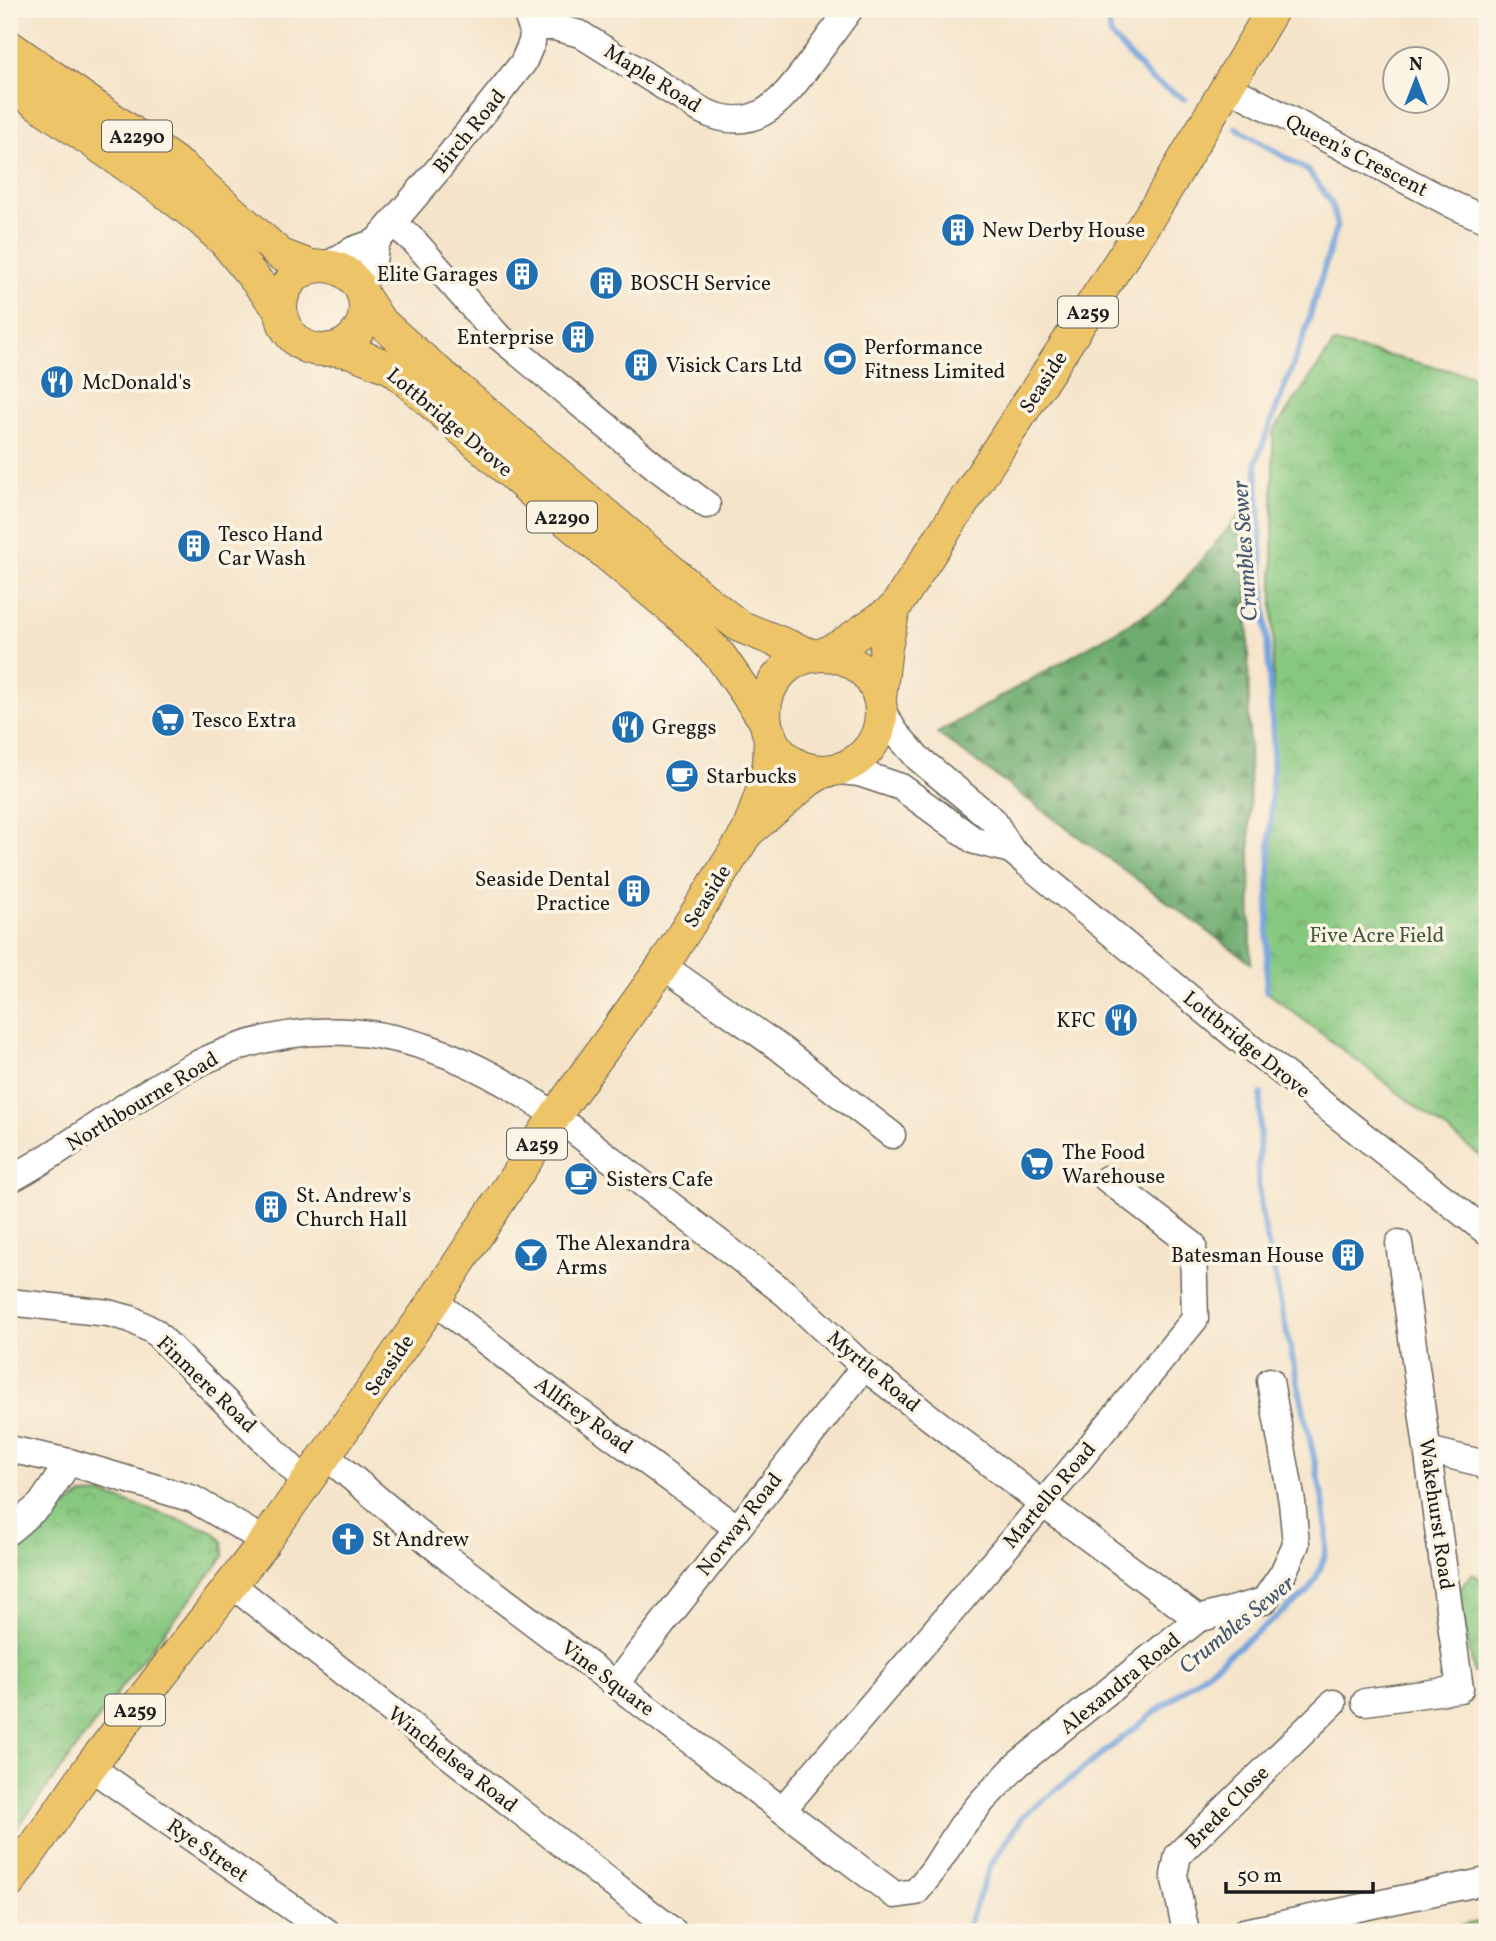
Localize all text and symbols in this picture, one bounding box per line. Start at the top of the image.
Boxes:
street label: Maple Road [598,38,706,121]
north arrow [1380,46,1450,116]
text: N [1409,52,1423,78]
street label: Birch Road [427,83,513,180]
street label: Queen's Crescent [1280,108,1433,205]
road number: A2290 [102,120,172,152]
building icon: New Derby House [939,211,977,249]
place label: New Derby House [982,217,1145,246]
building icon: Elite Garages [503,255,541,293]
place label: Elite Garages [377,261,498,290]
building icon: BOSCH Service [587,264,625,302]
place label: BOSCH Service [630,270,771,299]
road number: A259 [1058,296,1118,328]
building icon: Enterprise [559,318,597,356]
place label: Enterprise [457,324,554,353]
place label: Performance Fitness Limited [864,334,1005,387]
sports icon: Performance Fitness Limited [821,340,859,378]
building icon: Visick Cars Ltd [622,346,660,384]
street label: Seaside [1013,346,1075,420]
place label: Visick Cars Ltd [666,352,802,381]
street label: Lottbridge Drove [380,362,518,485]
restaurant icon: McDonald's [38,363,76,401]
place label: McDonald's [82,369,191,398]
water label: Crumbles Sewer [1225,479,1267,622]
road number: A2290 [527,502,597,532]
place label: Tesco Hand Car Wash [218,521,323,574]
building icon: Tesco Hand Car Wash [175,527,213,565]
supermarket icon: Tesco Extra [149,701,187,739]
place label: Tesco Extra [192,707,297,736]
restaurant icon: Greggs [609,708,647,746]
place label: Greggs [652,714,717,743]
cafe icon: Starbucks [663,757,701,795]
place label: Starbucks [706,763,797,792]
street label: Seaside [678,860,739,934]
place label: Seaside Dental Practice [475,866,610,919]
building icon: Seaside Dental Practice [615,872,653,910]
park label: Five Acre Field [1310,922,1444,951]
street label: Lottbridge Drove [1176,985,1316,1106]
restaurant icon: KFC [1102,1001,1140,1039]
place label: KFC [1056,1007,1096,1036]
street label: Northbourne Road [61,1045,224,1159]
road number: A259 [507,1128,567,1160]
place label: The Food Warehouse [1062,1139,1165,1192]
supermarket icon: The Food Warehouse [1018,1145,1056,1183]
cafe icon: Sisters Cafe [562,1160,600,1198]
place label: Sisters Cafe [606,1166,713,1195]
place label: St. Andrew's Church Hall [296,1182,411,1235]
building icon: St. Andrew's Church Hall [252,1188,290,1226]
place label: The Alexandra Arms [556,1230,691,1283]
bar icon: The Alexandra Arms [512,1236,550,1274]
building icon: Batesman House [1329,1236,1367,1274]
place label: Batesman House [1171,1242,1324,1271]
street label: Myrtle Road [820,1324,926,1420]
street label: Seaside [359,1329,422,1402]
street label: Finmere Road [150,1330,262,1440]
street label: Allfrey Road [528,1371,638,1462]
street label: Martello Road [997,1436,1103,1556]
street label: Wakehurst Road [1411,1437,1460,1592]
street label: Norway Road [691,1467,790,1583]
church icon: St Andrew [329,1520,367,1558]
place label: St Andrew [372,1526,469,1555]
water label: Crumbles Sewer [1172,1568,1303,1682]
street label: Alexandra Road [1054,1626,1187,1742]
street label: Vine Square [554,1634,660,1724]
road number: A259 [105,1694,165,1726]
street label: Winchelsea Road [381,1700,523,1820]
street label: Brede Close [1180,1760,1277,1856]
street label: Rye Street [160,1812,254,1890]
scale bar [1226,1850,1374,1894]
text: 50 m [1237,1862,1282,1891]

